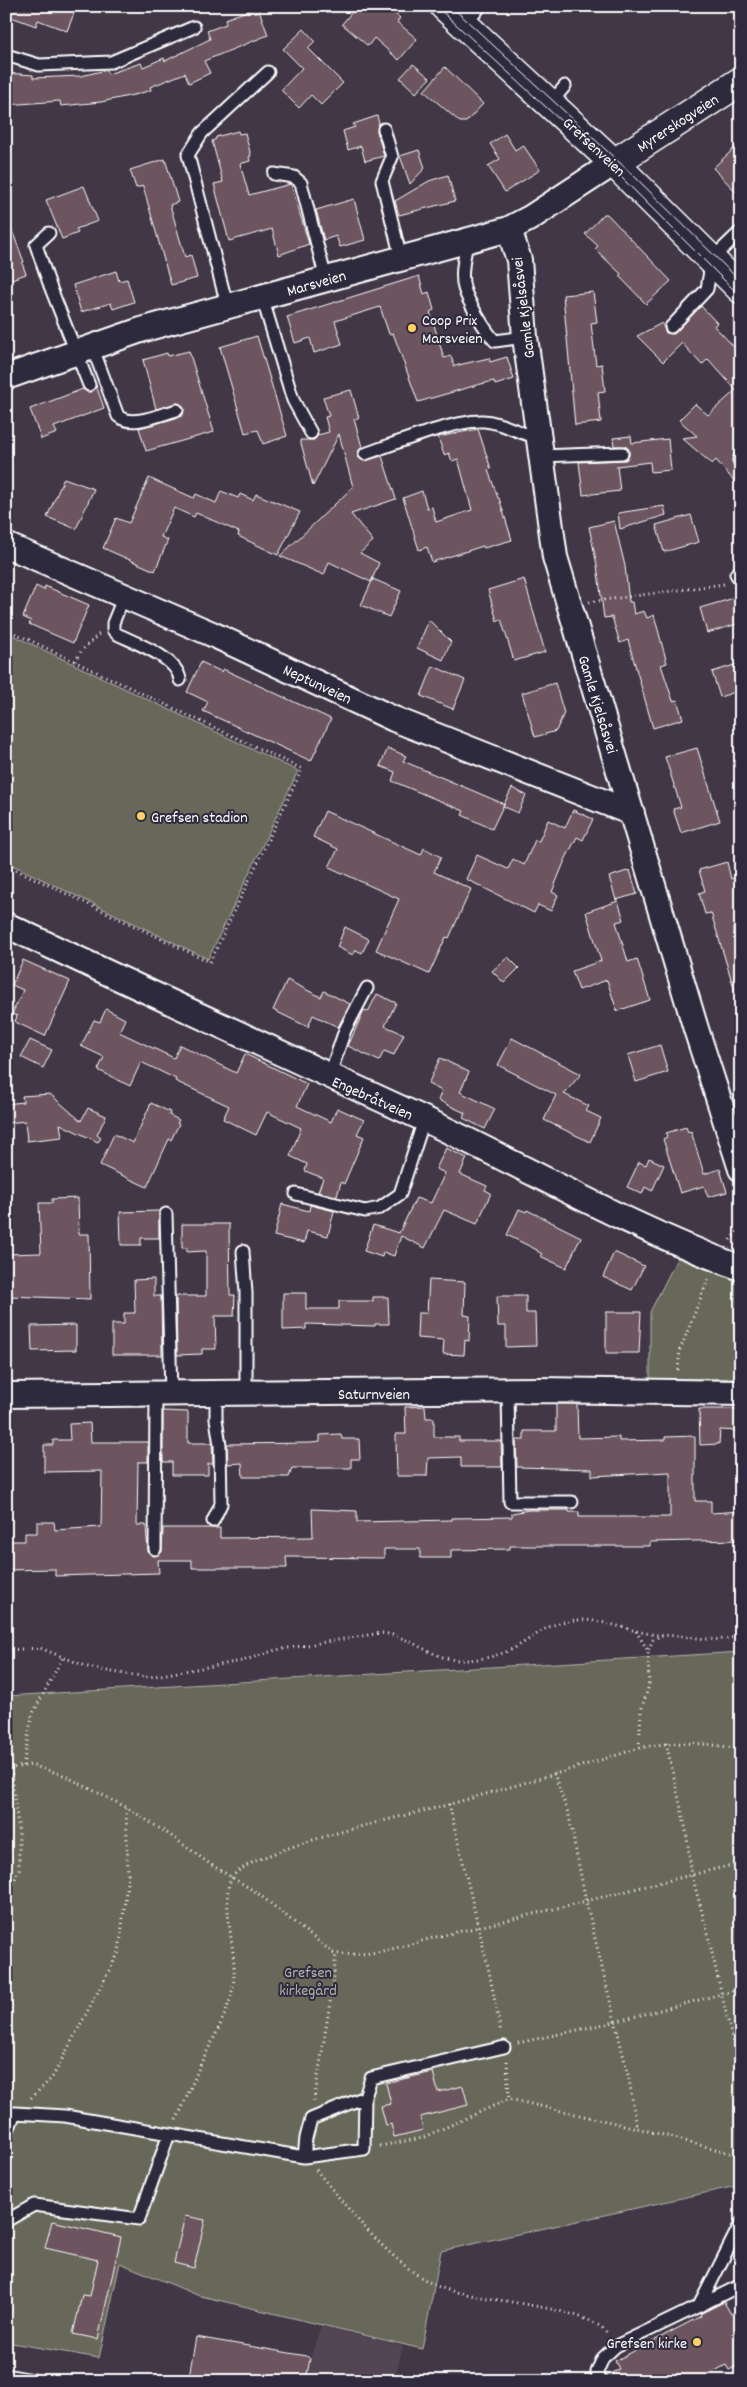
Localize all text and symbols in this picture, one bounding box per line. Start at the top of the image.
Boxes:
street label: Myrerskogveien [633,89,724,159]
street label: Grefsenveien [557,113,630,183]
street label: Gamle Kjelsåsvei [507,256,542,360]
street label: Marsveien [284,265,349,304]
place label: Coop Prix Marsveien [422,310,483,351]
marker: Coop Prix Marsveien [406,322,418,334]
street label: Gamle Kjelsåsvei [571,653,622,757]
street label: Neptunveien [279,659,355,711]
place label: Grefsen stadion [151,807,248,830]
marker: Grefsen stadion [135,810,147,822]
street label: Engebråtveien [328,1071,416,1127]
street label: Saturnveien [338,1384,410,1407]
park label: Grefsen kirkegård [279,1962,337,2003]
place label: Grefsen kirke [606,2333,687,2356]
marker: Grefsen kirke [691,2336,703,2348]

